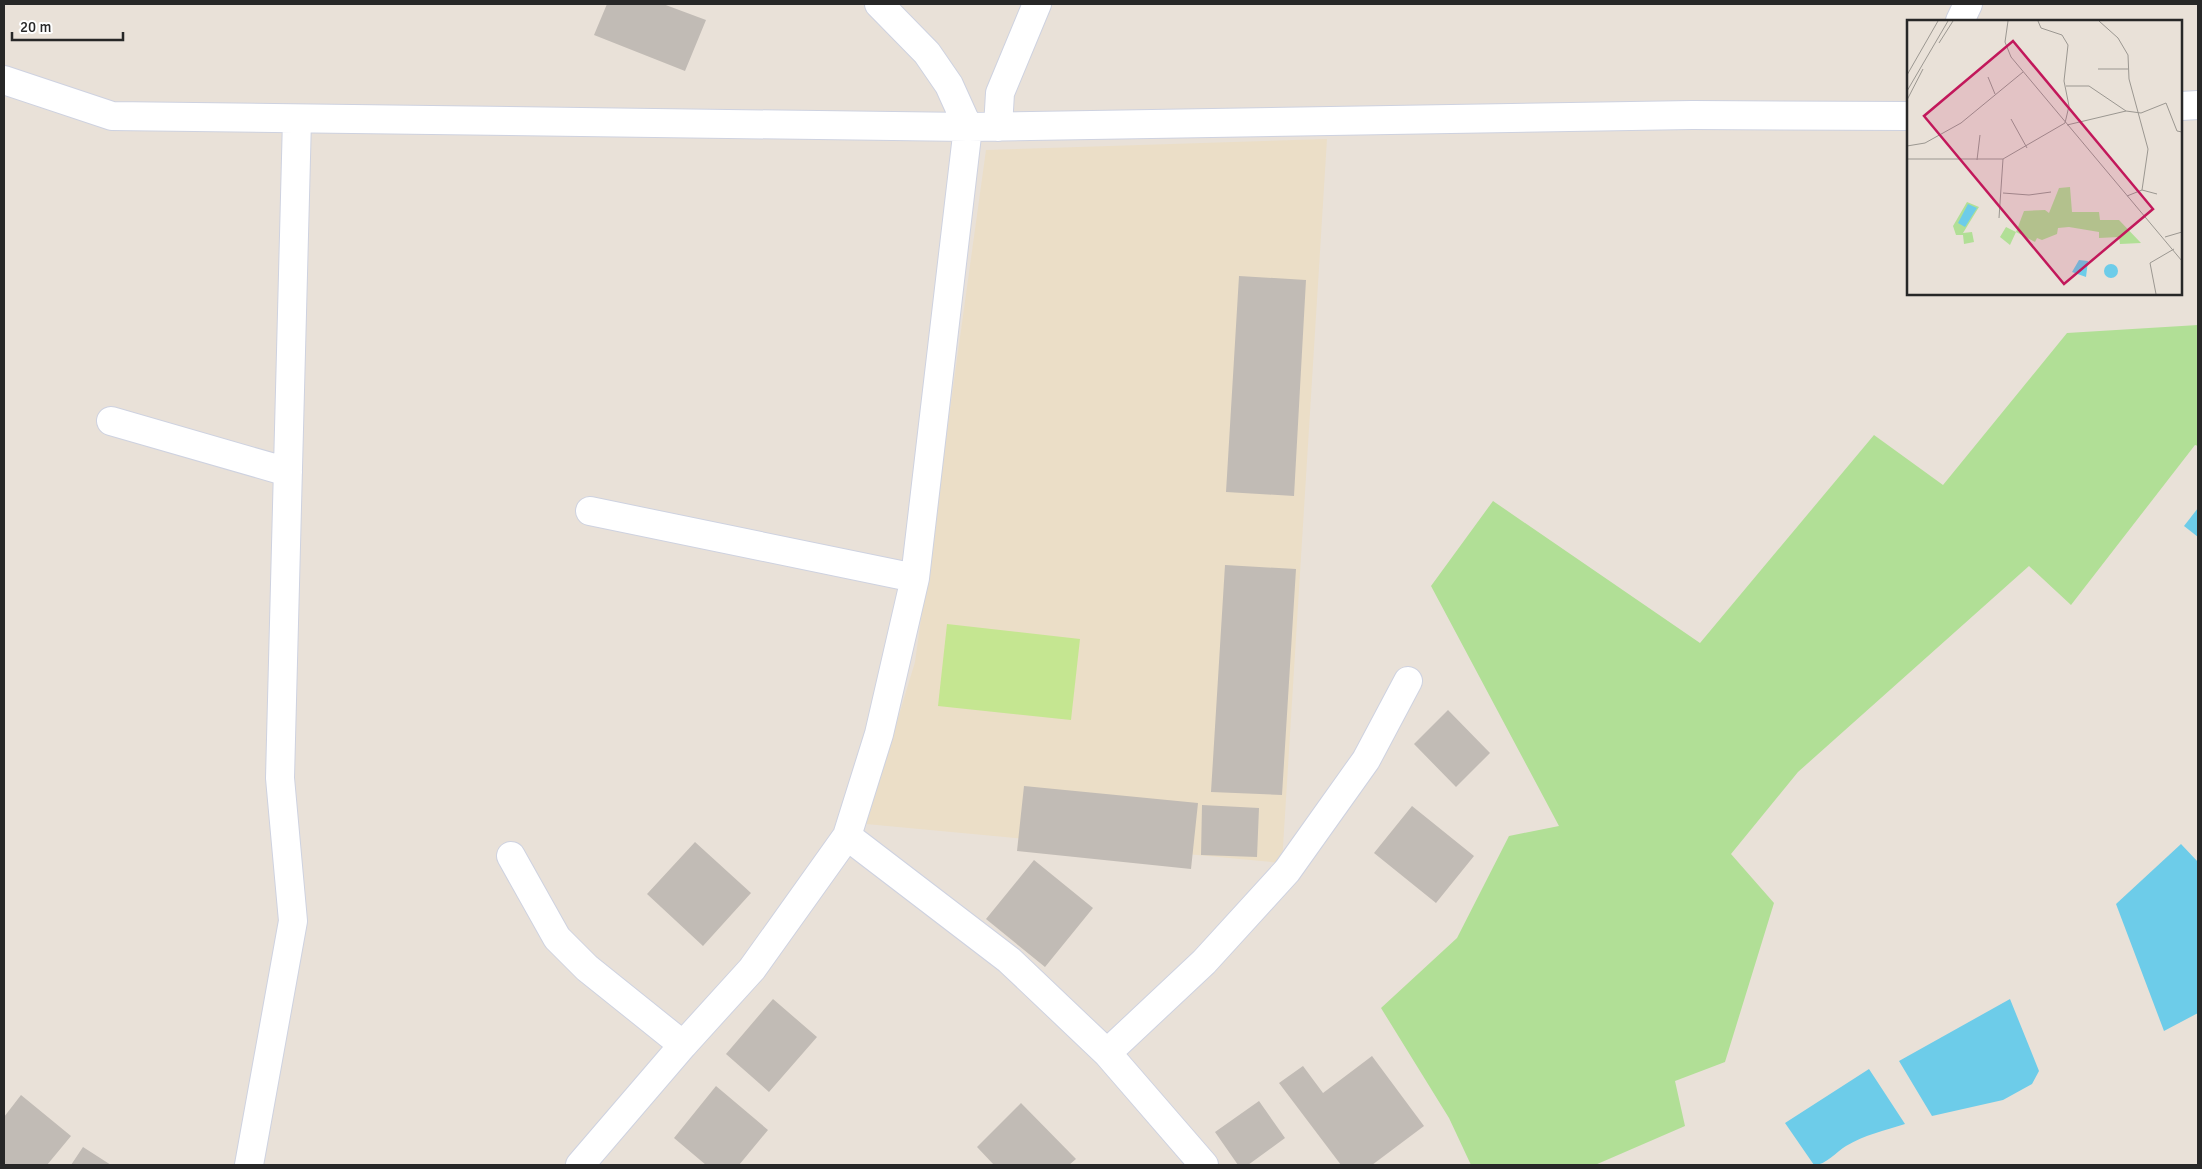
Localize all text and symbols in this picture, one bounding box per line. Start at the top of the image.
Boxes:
scale bar [12,10,124,42]
text: 20 m [20,18,51,36]
inset map [1907,20,2182,295]

